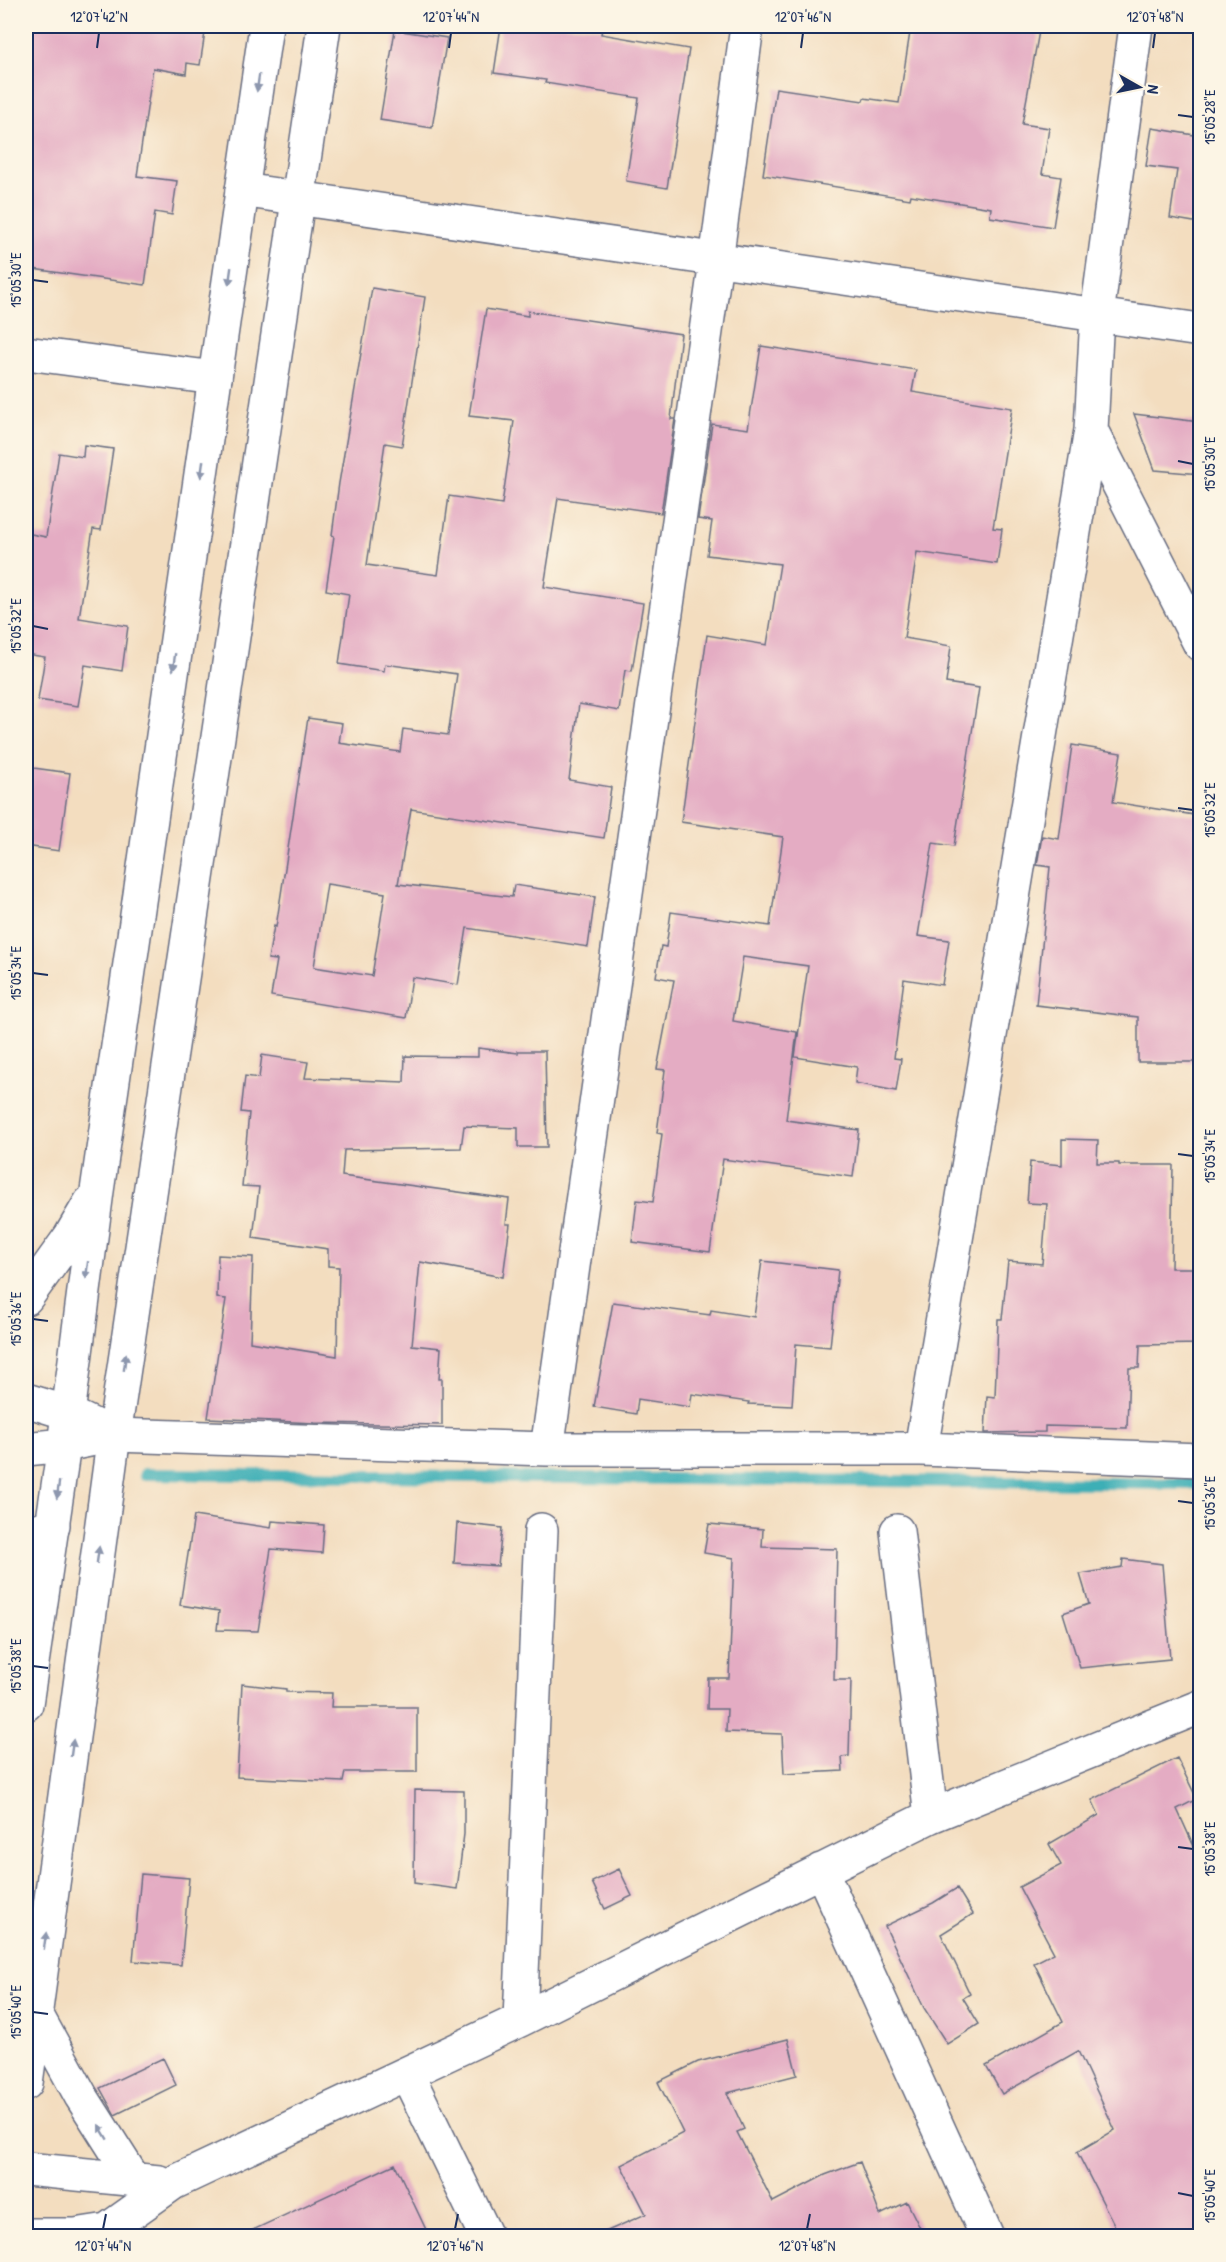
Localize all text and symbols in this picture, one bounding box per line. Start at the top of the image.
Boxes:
text: 12°07'42"N [70,6,128,27]
text: 12°07'44"N [423,6,479,27]
text: 12°07'46"N [775,6,831,27]
text: 12°07'48"N [1126,6,1184,27]
north arrow [1109,57,1169,117]
one-way arrow [253,74,262,93]
text: N [1142,83,1165,96]
text: 15°05'28"E [1199,89,1220,145]
text: 15°05'30"E [5,252,26,308]
one-way arrow [225,267,234,286]
text: 15°05'30"E [1199,436,1220,492]
one-way arrow [197,460,206,479]
text: 15°05'32"E [5,598,26,654]
one-way arrow [169,653,178,672]
text: 15°05'32"E [1199,782,1220,838]
text: 15°05'34"E [5,945,26,1000]
text: 15°05'34"E [1199,1128,1220,1183]
one-way arrow [82,1261,91,1280]
text: 15°05'36"E [5,1291,26,1346]
one-way arrow [120,1352,129,1371]
text: 15°05'36"E [1199,1475,1220,1530]
one-way arrow [53,1481,62,1500]
one-way arrow [93,1545,102,1564]
text: 15°05'38"E [5,1638,26,1694]
one-way arrow [67,1739,76,1758]
text: 15°05'38"E [1199,1821,1220,1877]
one-way arrow [41,1932,50,1951]
text: 15°05'40"E [5,1984,26,2039]
one-way arrow [98,2123,108,2140]
text: 15°05'40"E [1199,2168,1220,2223]
text: 12°07'44"N [75,2235,131,2256]
text: 12°07'46"N [427,2235,483,2256]
text: 12°07'48"N [778,2235,836,2256]

